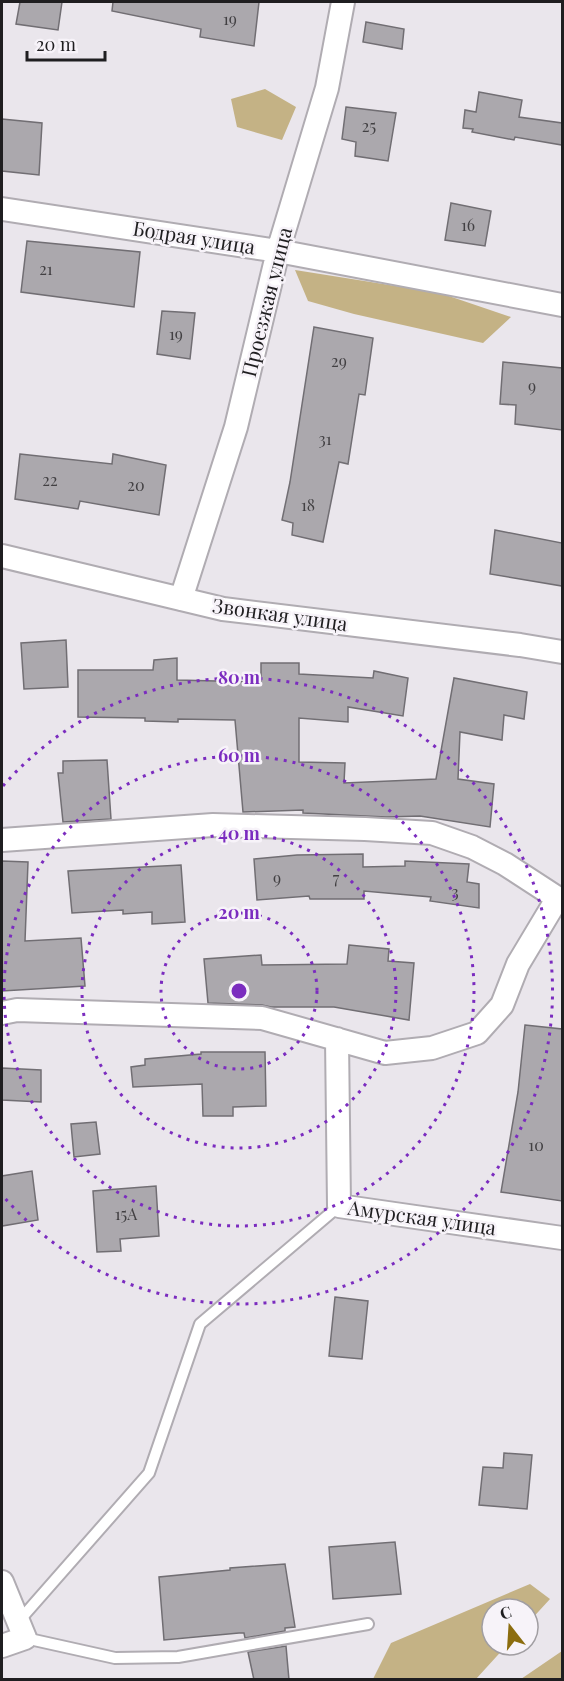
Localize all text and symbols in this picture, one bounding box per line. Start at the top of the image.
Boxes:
house number: 19 [223,8,237,29]
scale bar [27,24,105,62]
text: 20 m [36,32,76,56]
house number: 25 [362,115,376,136]
street label: Бодрая улица [131,214,257,260]
house number: 16 [461,214,475,235]
street label: Проезжая улица [234,224,297,379]
house number: 21 [39,258,53,279]
house number: 19 [169,323,183,344]
house number: 29 [331,350,347,371]
house number: 9 [528,375,536,396]
house number: 31 [318,428,332,449]
house number: 22 [42,469,58,490]
house number: 20 [127,474,145,495]
house number: 18 [301,494,315,515]
street label: Звонкая улица [211,591,350,636]
text: 80 m [218,665,261,689]
text: 60 m [218,743,261,767]
text: 40 m [218,821,261,845]
house number: 9 [273,867,281,888]
house number: 7 [333,867,340,888]
house number: 3 [451,881,459,902]
text: 20 m [218,900,260,924]
centre of rings [229,981,249,1001]
house number: 10 [528,1134,544,1155]
street label: Амурская улица [345,1193,498,1240]
house number: 15А [115,1203,138,1224]
north arrow [480,1597,540,1657]
text: С [497,1600,514,1624]

